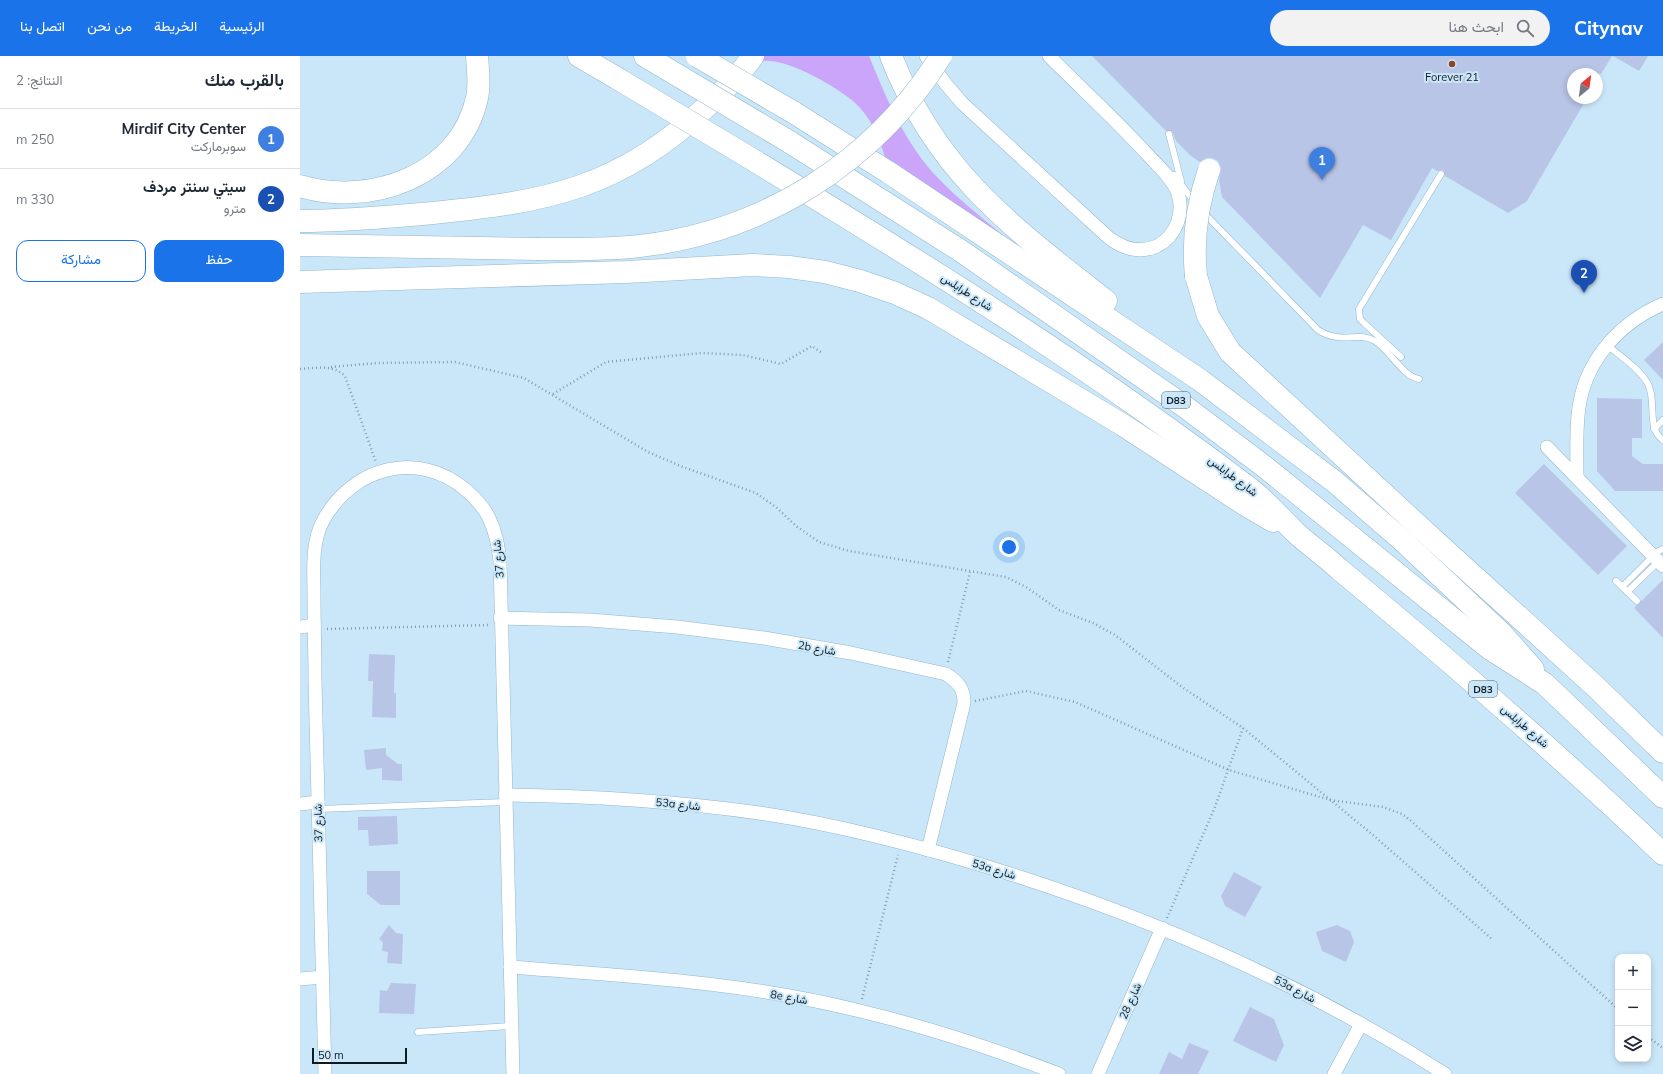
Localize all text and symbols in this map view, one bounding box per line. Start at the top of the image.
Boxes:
search box [1270,10,1550,46]
text: Citynav [1574,16,1643,40]
text: اتصل بنا [20,17,65,35]
text: من نحن [87,17,132,35]
text: الخريطة [154,17,197,35]
text: الرئيسية [219,17,265,35]
text: ابحث هنا [1448,17,1504,36]
icon: search [1514,17,1536,39]
marker: Forever 21 [1447,59,1457,69]
north arrow [1567,68,1603,104]
text: بالقرب منك [205,69,284,90]
place label: Forever 21 [1425,70,1479,84]
text: النتائج: 2 [16,72,63,88]
text: Mirdif City Center [121,119,246,138]
text: 250 m [16,131,54,147]
text: 1 [267,131,275,147]
text: سوبرماركت [191,138,246,154]
pin: 1 [1309,147,1335,180]
text: سيتي سنتر مردف [143,177,246,196]
text: 330 m [16,191,54,207]
text: 2 [267,191,275,207]
text: مترو [224,200,246,216]
button: مشاركة [16,240,146,282]
button: حفظ [154,240,284,282]
pin: 2 [1571,260,1597,293]
street label: شارع طرابلس [938,270,996,315]
road number: D83 [1162,392,1190,408]
street label: شارع طرابلس [1205,453,1261,500]
your location [999,537,1019,557]
street label: شارع 37 [489,539,508,579]
street label: 2b شارع [797,638,837,659]
road number: D83 [1469,681,1497,697]
street label: شارع طرابلس [1498,702,1552,751]
street label: 53a شارع [655,795,701,814]
street label: شارع 37 [311,803,326,842]
street label: 53a شارع [970,856,1018,883]
map controls [1615,954,1651,1062]
button: + [1615,954,1651,990]
street label: 53a شارع [1271,972,1318,1007]
street label: شارع 28 [1116,980,1145,1022]
street label: 8e شارع [769,987,809,1008]
button: − [1615,990,1651,1026]
button: layers [1615,1026,1651,1062]
scale bar [312,1046,407,1065]
text: 50 m [318,1048,344,1062]

